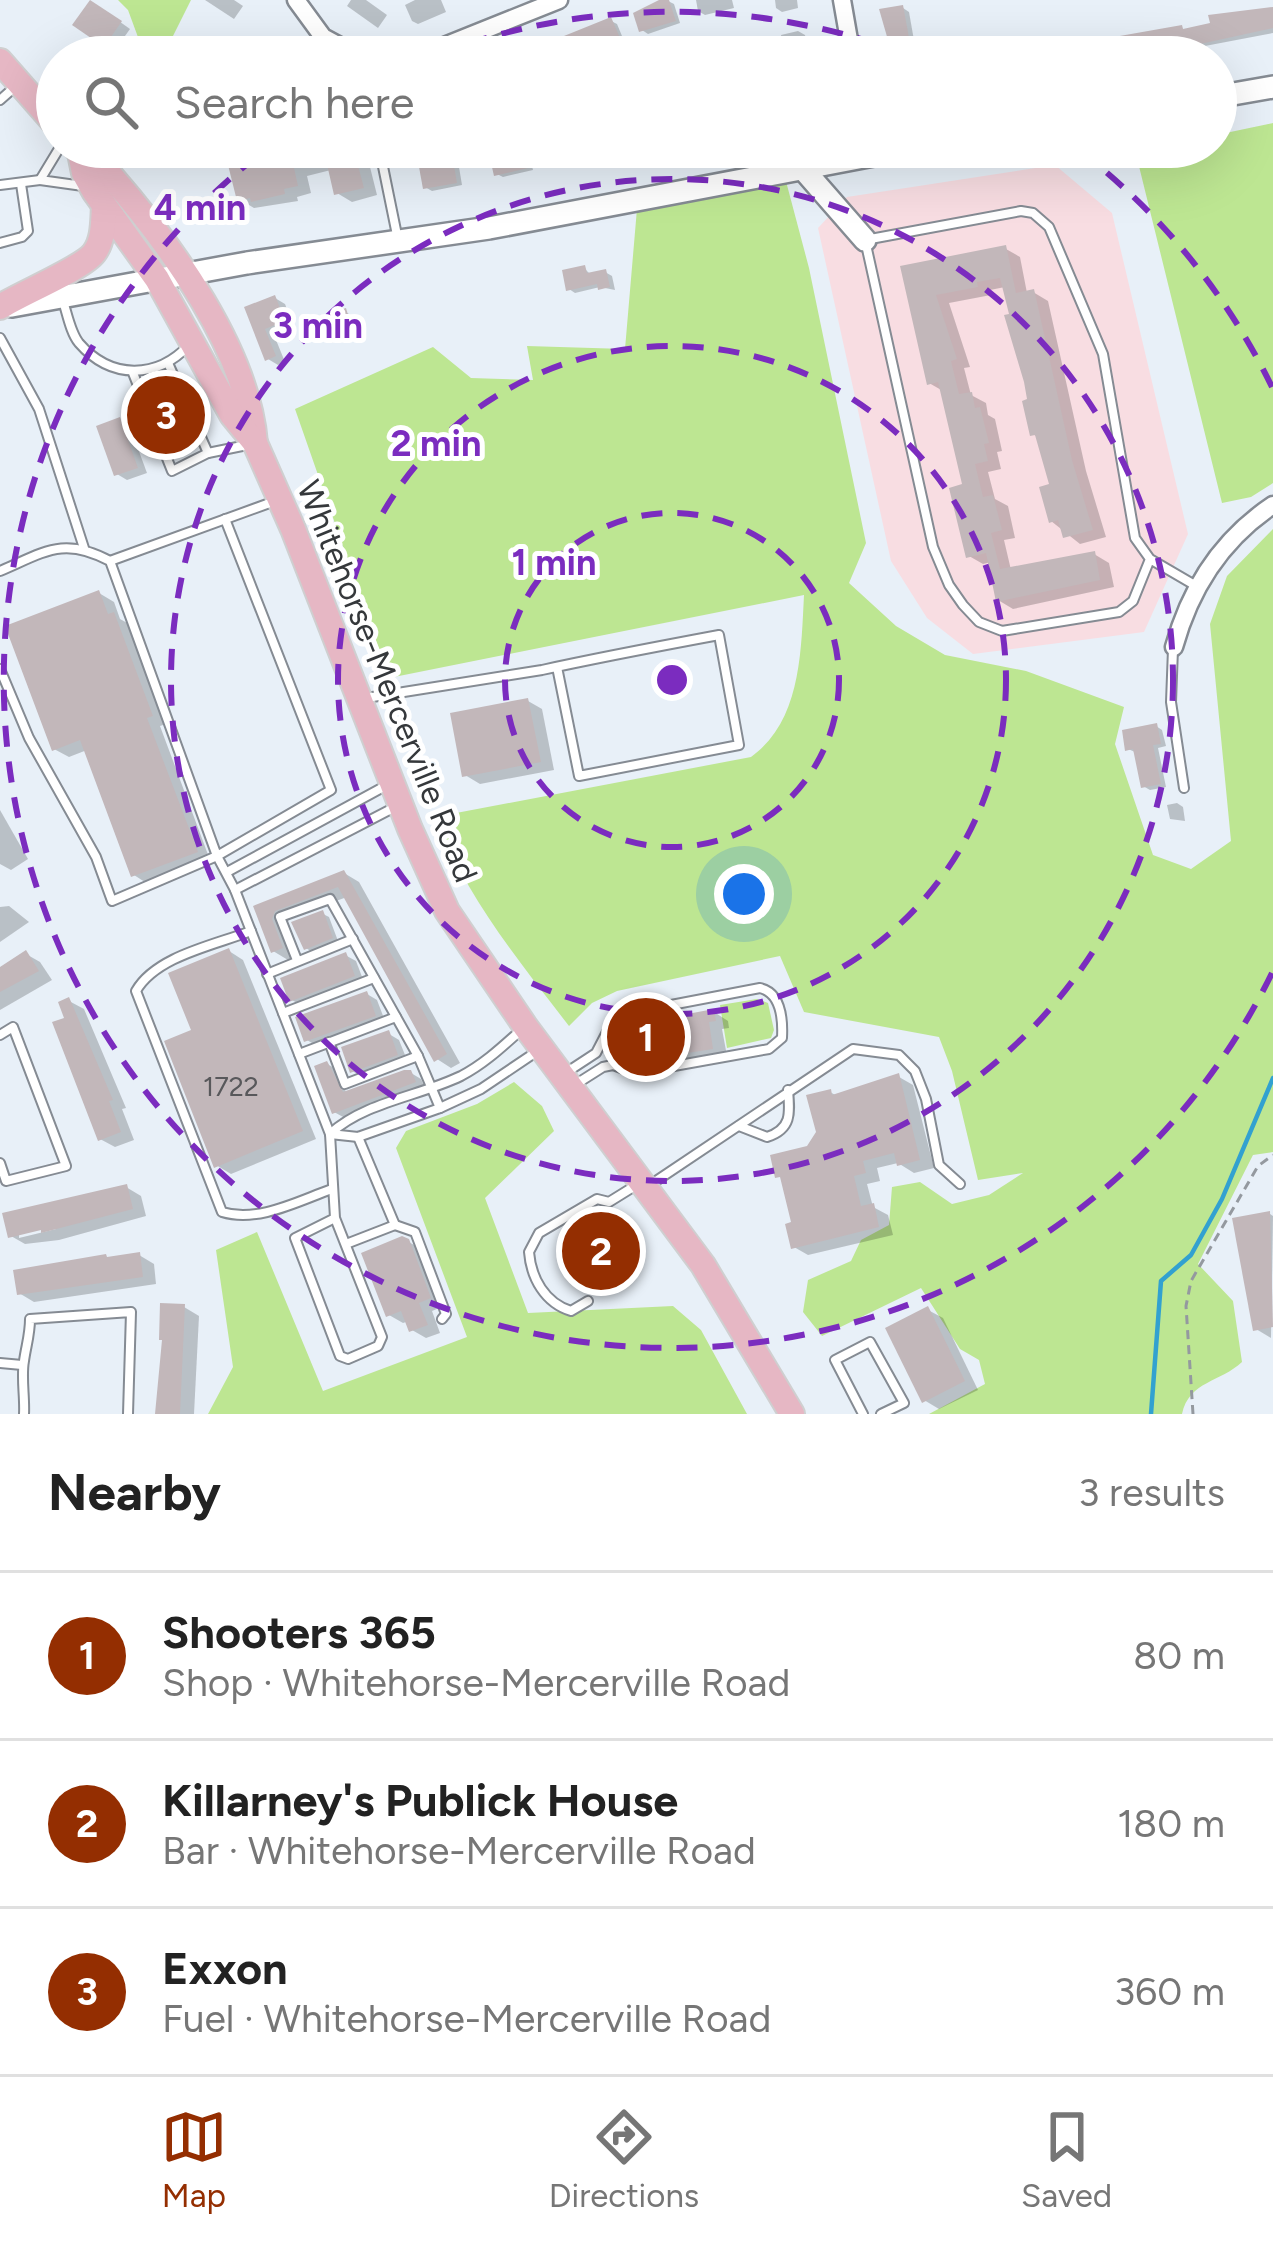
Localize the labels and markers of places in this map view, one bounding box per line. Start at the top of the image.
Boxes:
pin: 3 [127,370,205,460]
centre of rings [651,659,693,701]
pin: 1 [607,992,685,1082]
pin: 2 [562,1206,640,1296]

